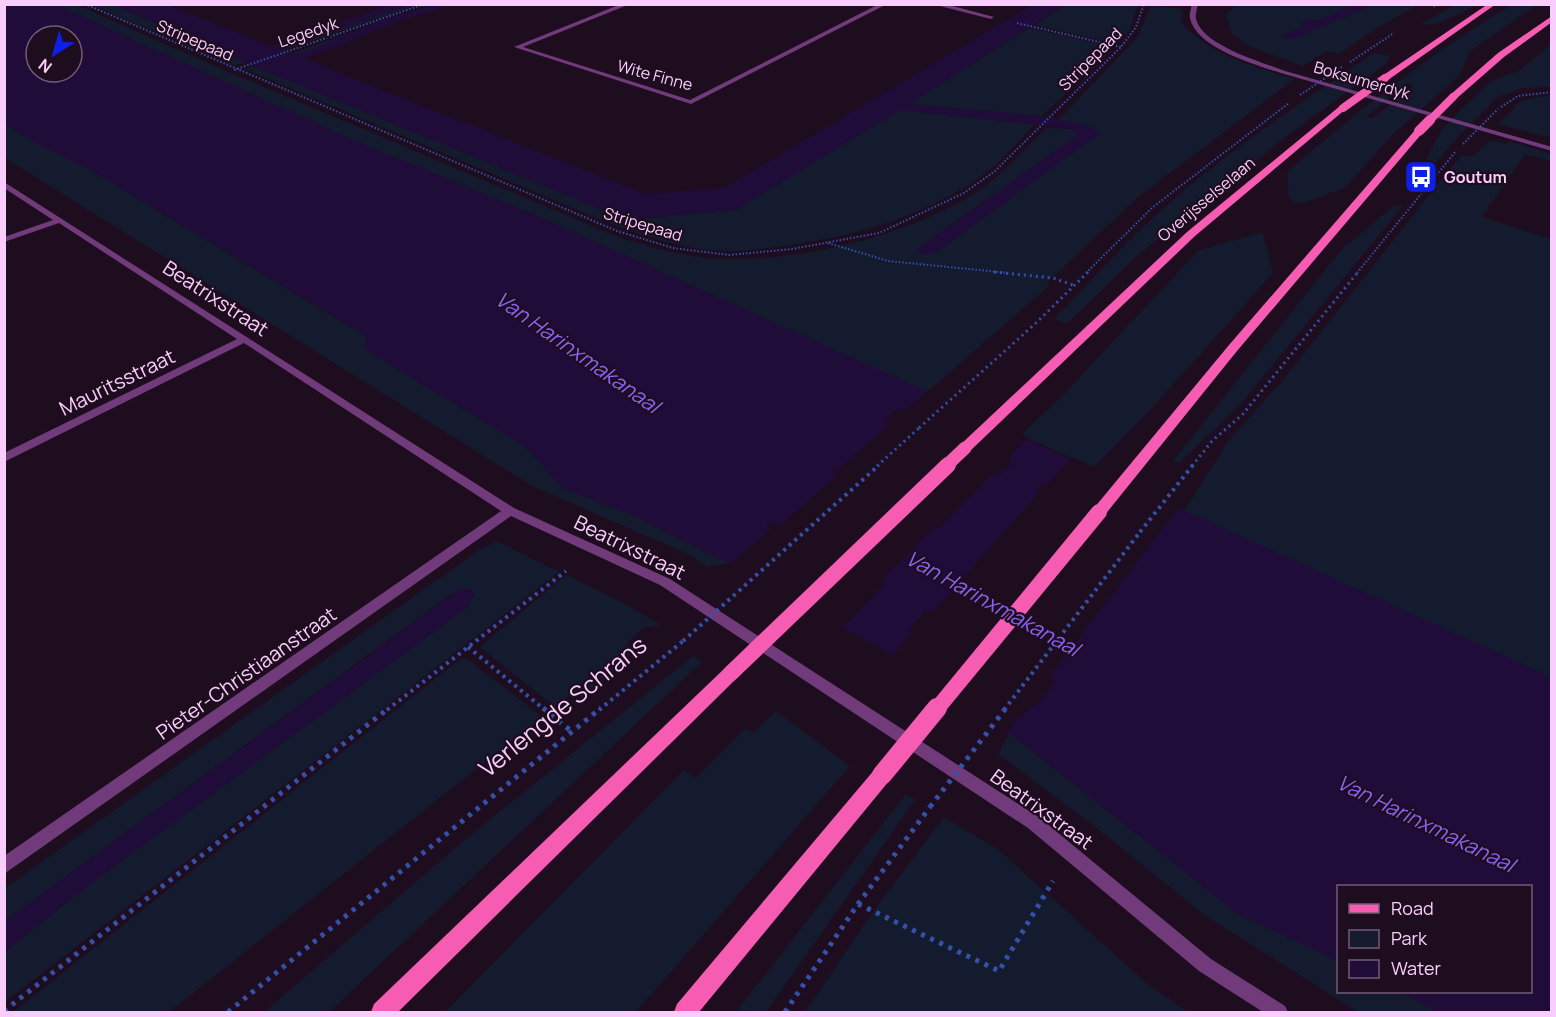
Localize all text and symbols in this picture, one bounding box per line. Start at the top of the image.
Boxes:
street label: Legedyk [275,11,342,53]
street label: Stripepaad [153,14,237,66]
street label: Stripepaad [1054,23,1126,95]
north arrow [24,24,84,84]
text: N [34,54,56,78]
street label: Wite Finne [615,54,695,96]
street label: Boksumerdyk [1311,56,1414,105]
street label: Overijsselselaan [1153,152,1259,246]
bus stop icon: Goutum [1403,159,1439,195]
place label: Goutum [1444,166,1507,188]
street label: Stripepaad [601,202,685,246]
street label: Beatrixstraat [158,254,274,342]
water label: Van Harinxmakanaal [490,285,668,421]
street label: Mauritsstraat [55,342,179,422]
street label: Beatrixstraat [570,508,690,586]
water label: Van Harinxmakanaal [901,544,1088,664]
street label: Pieter-Christiaanstraat [151,600,341,746]
street label: Verlengde Schrans [471,628,653,784]
street label: Beatrixstraat [985,763,1099,855]
water label: Van Harinxmakanaal [1333,768,1522,880]
legend [1337,885,1532,993]
text: Road [1391,896,1434,920]
text: Park [1391,926,1428,950]
text: Water [1391,956,1441,980]

